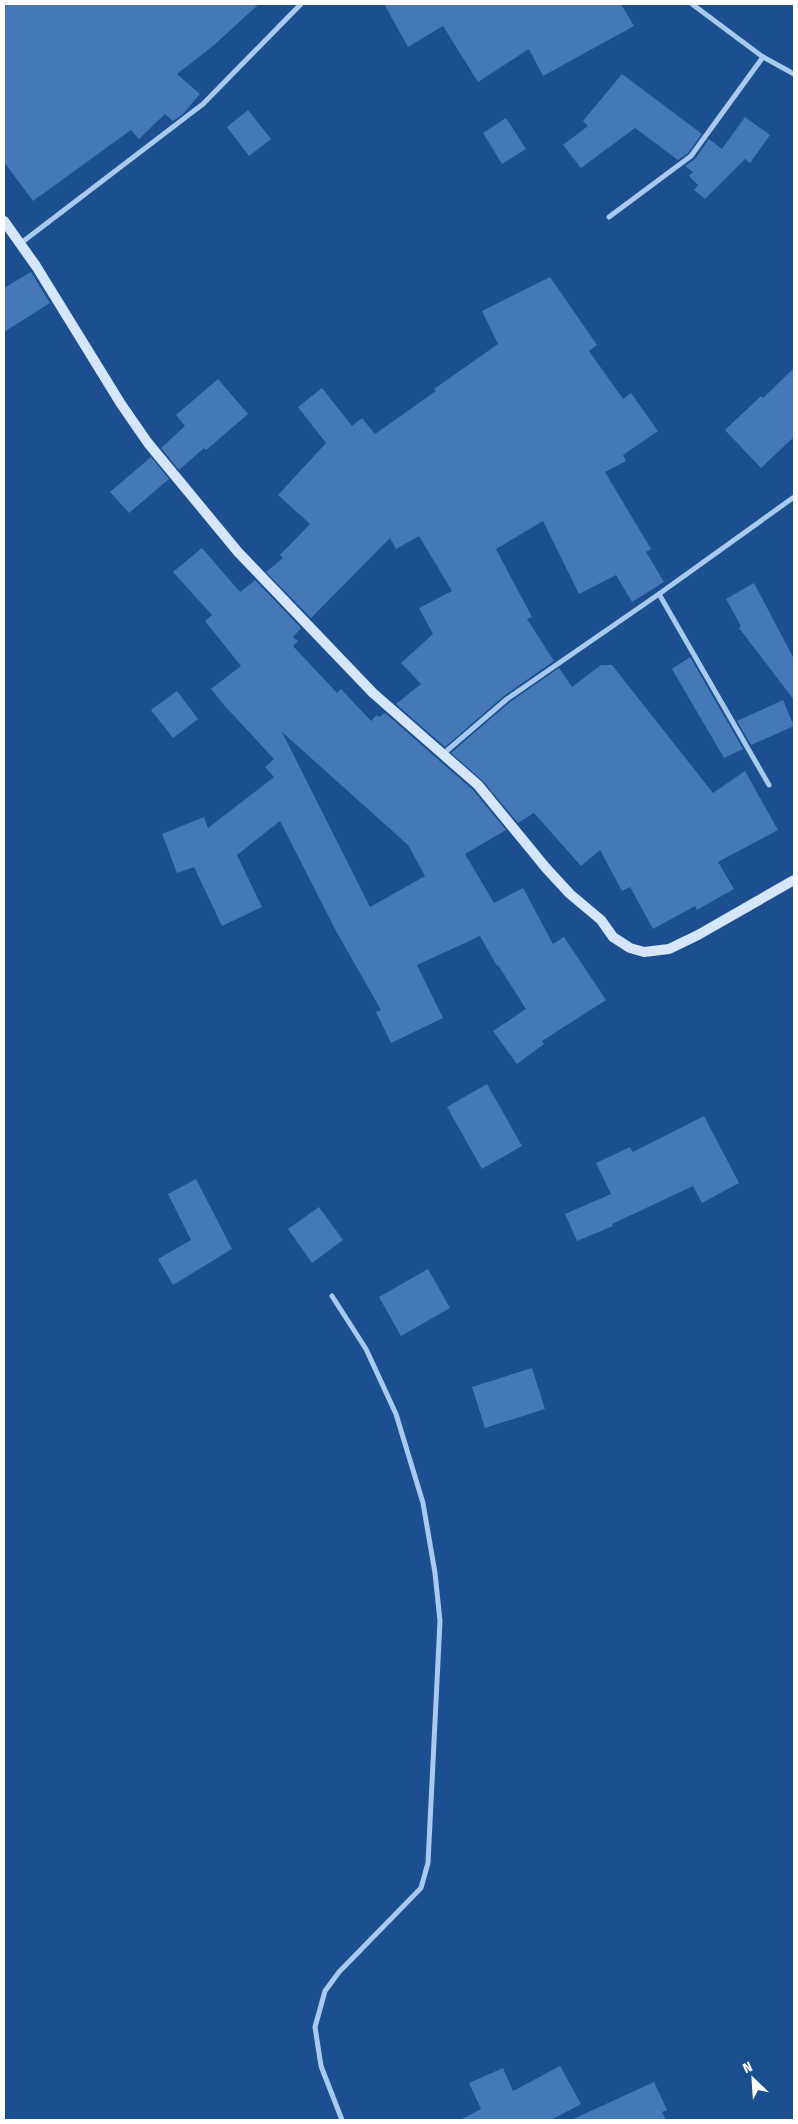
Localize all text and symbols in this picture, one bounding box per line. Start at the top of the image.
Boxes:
north arrow [728,2054,778,2104]
text: N [740,2058,755,2077]

